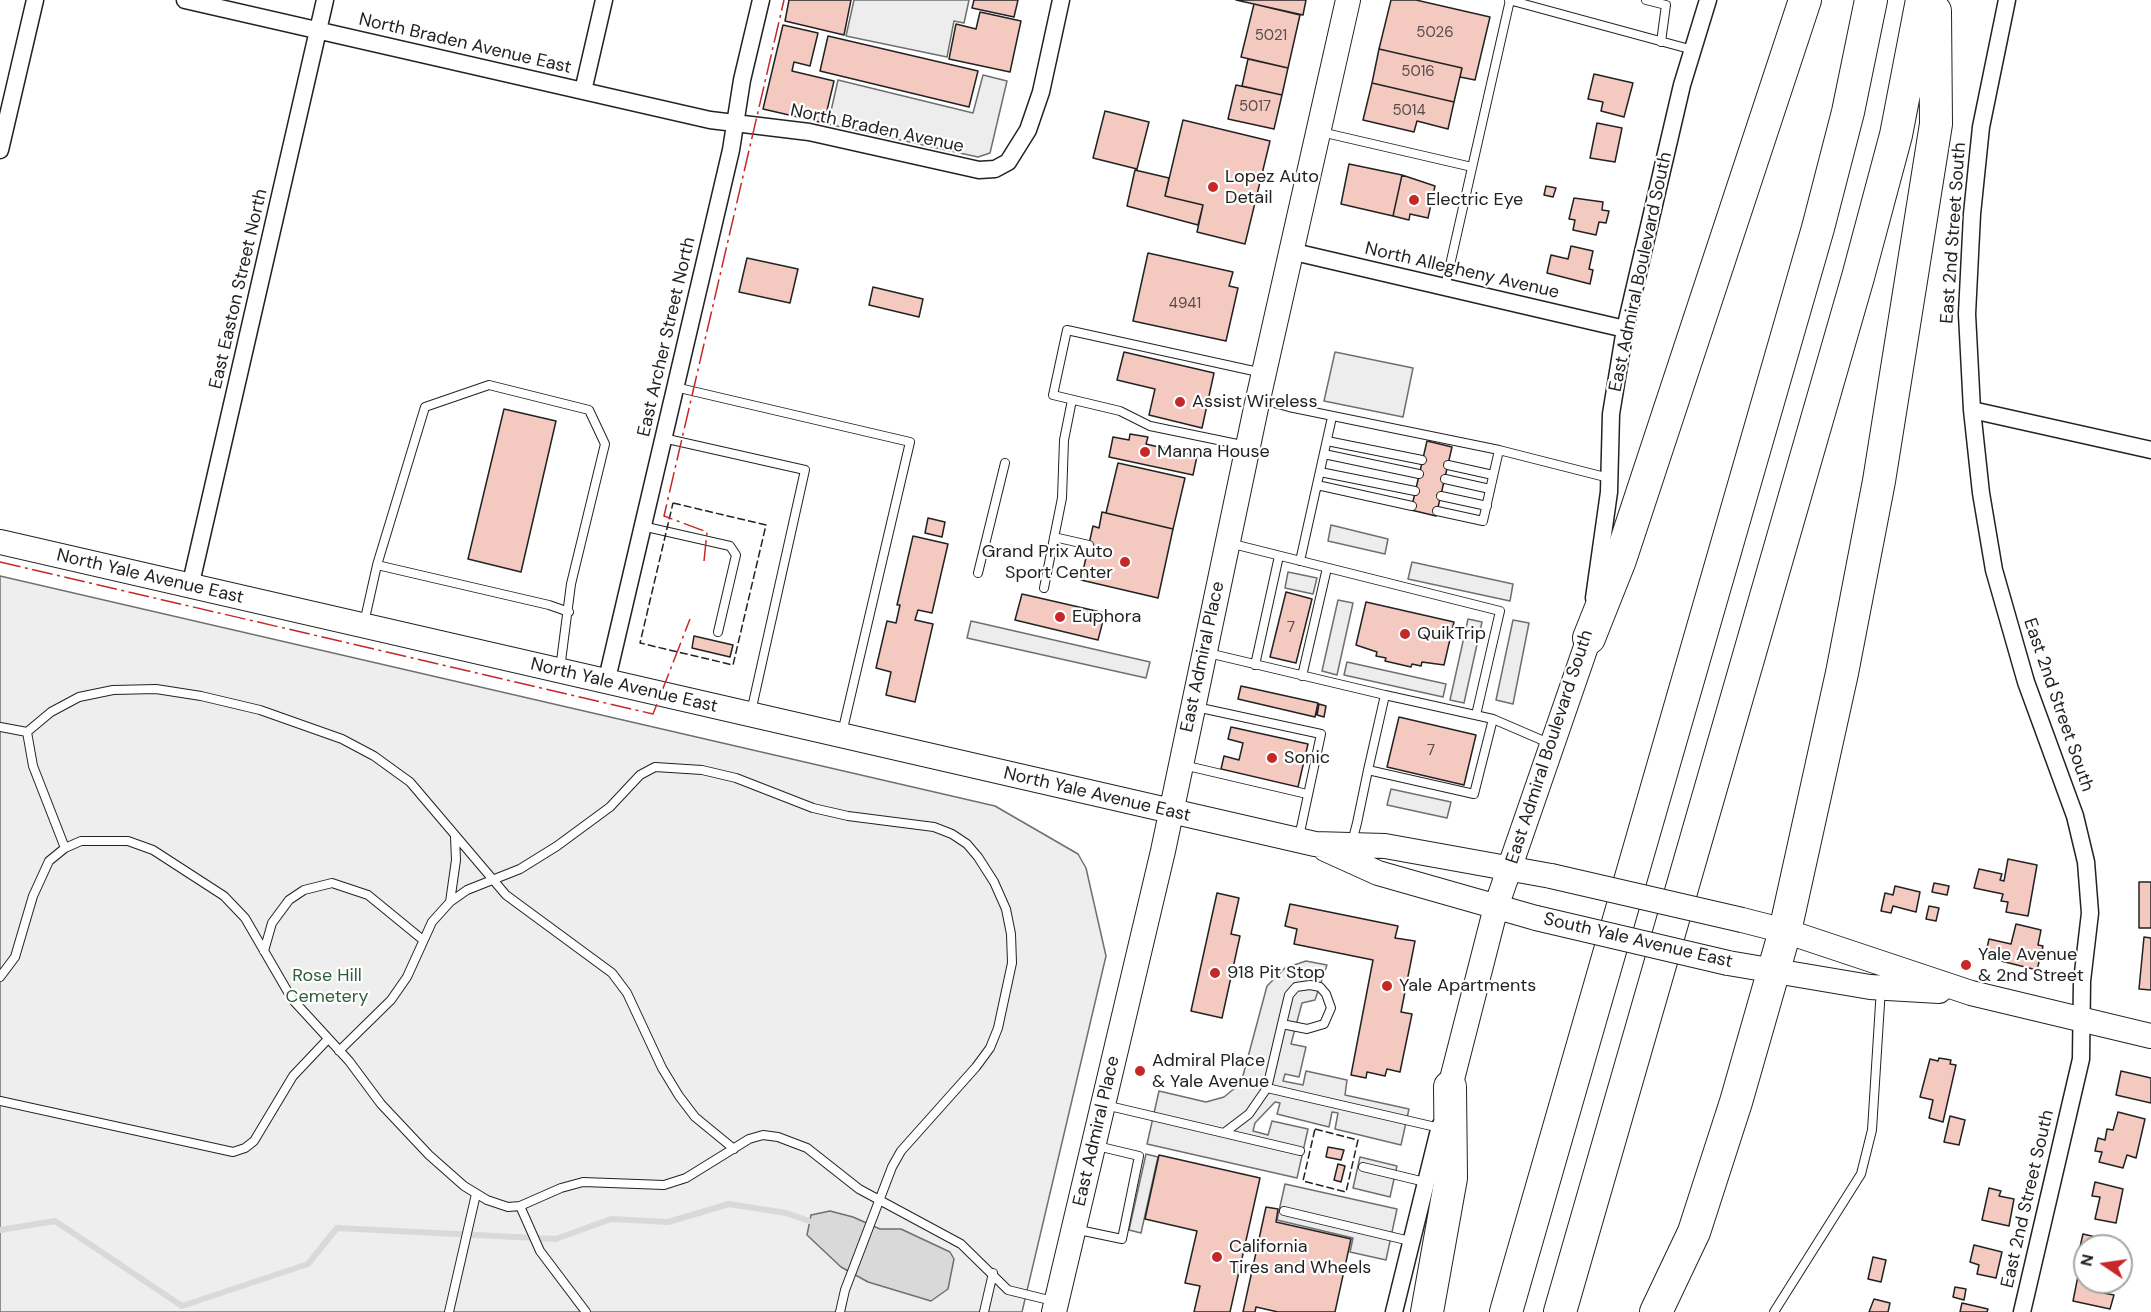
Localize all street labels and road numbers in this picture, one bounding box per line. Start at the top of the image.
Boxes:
street label: North Braden Avenue East [357,9,573,79]
street label: North Braden Avenue [788,100,966,158]
street label: East 2nd Street South [1937,142,1971,324]
street label: East Admiral Boulevard South [1605,150,1677,394]
street label: East Easton Street North [205,187,273,391]
street label: East Archer Street North [634,235,700,439]
street label: North Allegheny Avenue [1363,238,1561,304]
street label: North Yale Avenue East [54,545,246,609]
street label: East Admiral Place [1176,580,1230,734]
street label: East 2nd Street South [2018,616,2098,794]
street label: East Admiral Boulevard South [1502,627,1598,867]
street label: North Yale Avenue East [528,654,720,718]
street label: North Yale Avenue East [1001,763,1193,827]
street label: South Yale Avenue East [1541,909,1735,973]
street label: East Admiral Place [1069,1054,1125,1208]
street label: East 2nd Street South [1997,1108,2059,1290]

